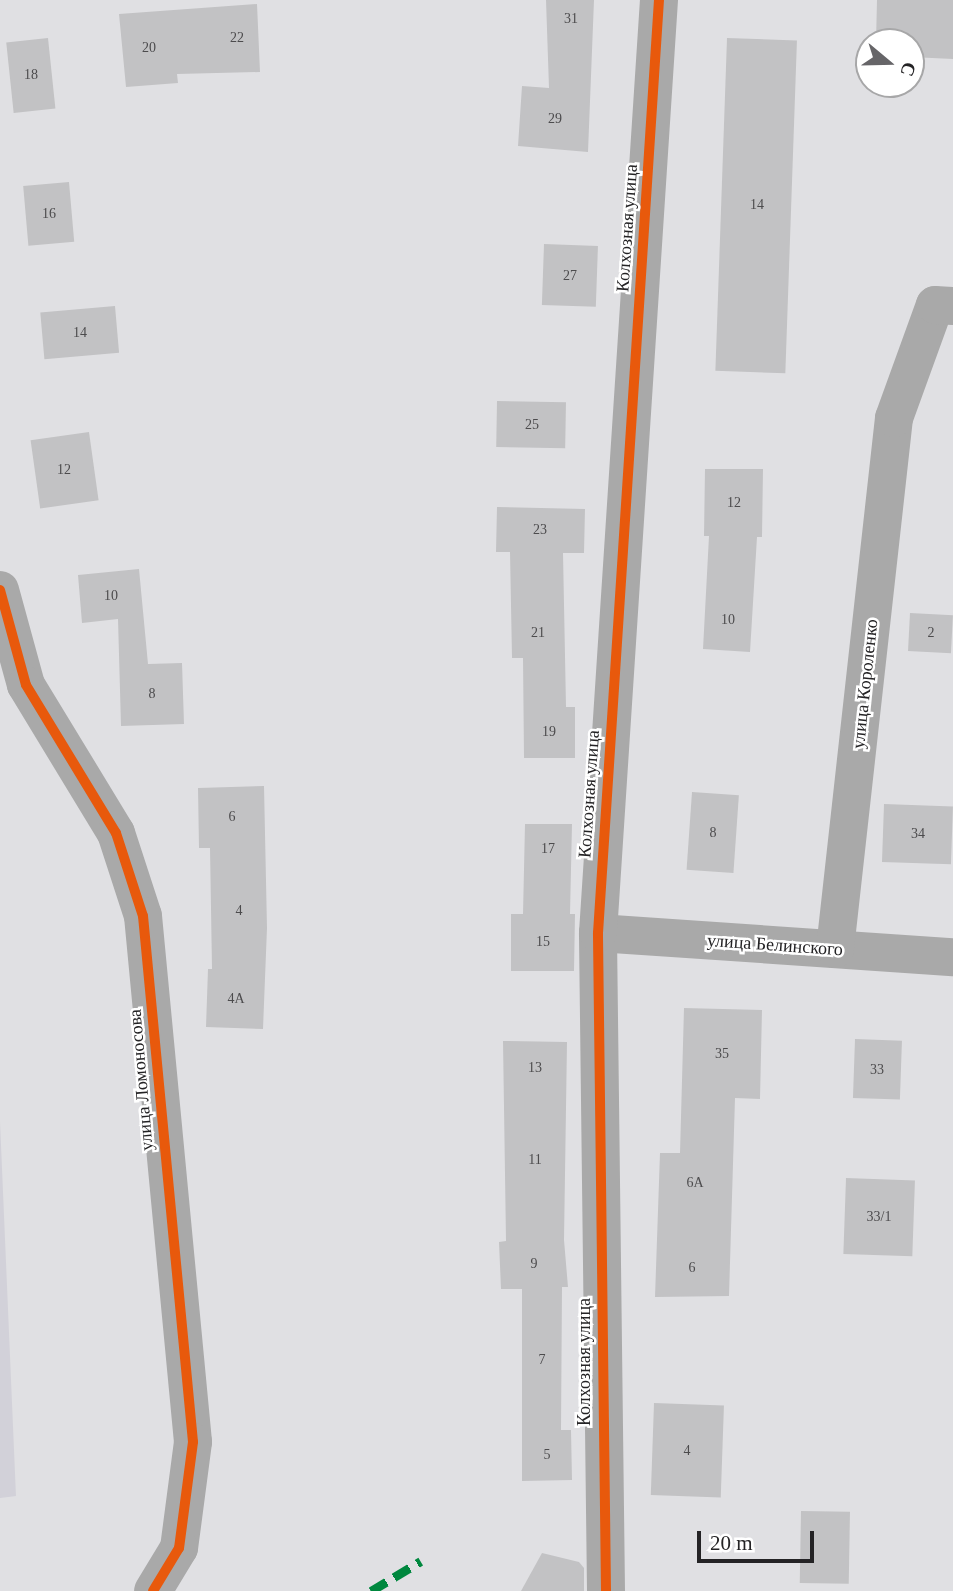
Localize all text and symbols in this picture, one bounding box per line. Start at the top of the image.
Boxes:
house number: 31 [564,11,578,27]
north arrow [855,28,925,98]
house number: 22 [230,30,244,46]
house number: 20 [142,40,156,56]
text: С [896,59,921,79]
house number: 18 [24,67,38,83]
house number: 29 [548,111,562,127]
street label: Колхозная улица [612,163,642,293]
house number: 14 [750,197,764,213]
house number: 16 [42,206,56,222]
house number: 27 [563,268,577,284]
house number: 14 [73,325,87,341]
house number: 25 [525,417,539,433]
house number: 12 [57,462,71,478]
house number: 12 [727,495,741,511]
house number: 23 [533,522,547,538]
house number: 10 [104,588,118,604]
house number: 10 [721,612,735,628]
street label: улица Короленко [847,618,883,750]
house number: 21 [531,625,545,641]
house number: 2 [928,625,934,641]
house number: 8 [148,686,156,702]
house number: 19 [542,724,556,740]
street label: Колхозная улица [574,729,604,859]
house number: 6 [229,809,236,825]
house number: 8 [710,825,716,841]
house number: 34 [911,826,925,842]
house number: 17 [541,841,555,857]
house number: 4 [236,903,243,919]
street label: улица Белинского [706,929,844,961]
house number: 15 [536,934,550,950]
house number: 4А [227,991,245,1007]
street label: улица Ломоносова [124,1008,158,1152]
house number: 35 [715,1046,729,1062]
house number: 13 [528,1060,542,1076]
house number: 33 [870,1062,884,1078]
house number: 11 [528,1152,542,1168]
house number: 6А [686,1175,704,1191]
house number: 33/1 [867,1209,891,1225]
house number: 9 [530,1256,538,1272]
house number: 6 [688,1260,696,1276]
street label: Колхозная улица [573,1298,595,1426]
house number: 7 [538,1352,546,1368]
house number: 4 [684,1443,690,1459]
house number: 5 [544,1447,550,1463]
scale bar [701,1518,818,1562]
text: 20 m [710,1531,753,1555]

